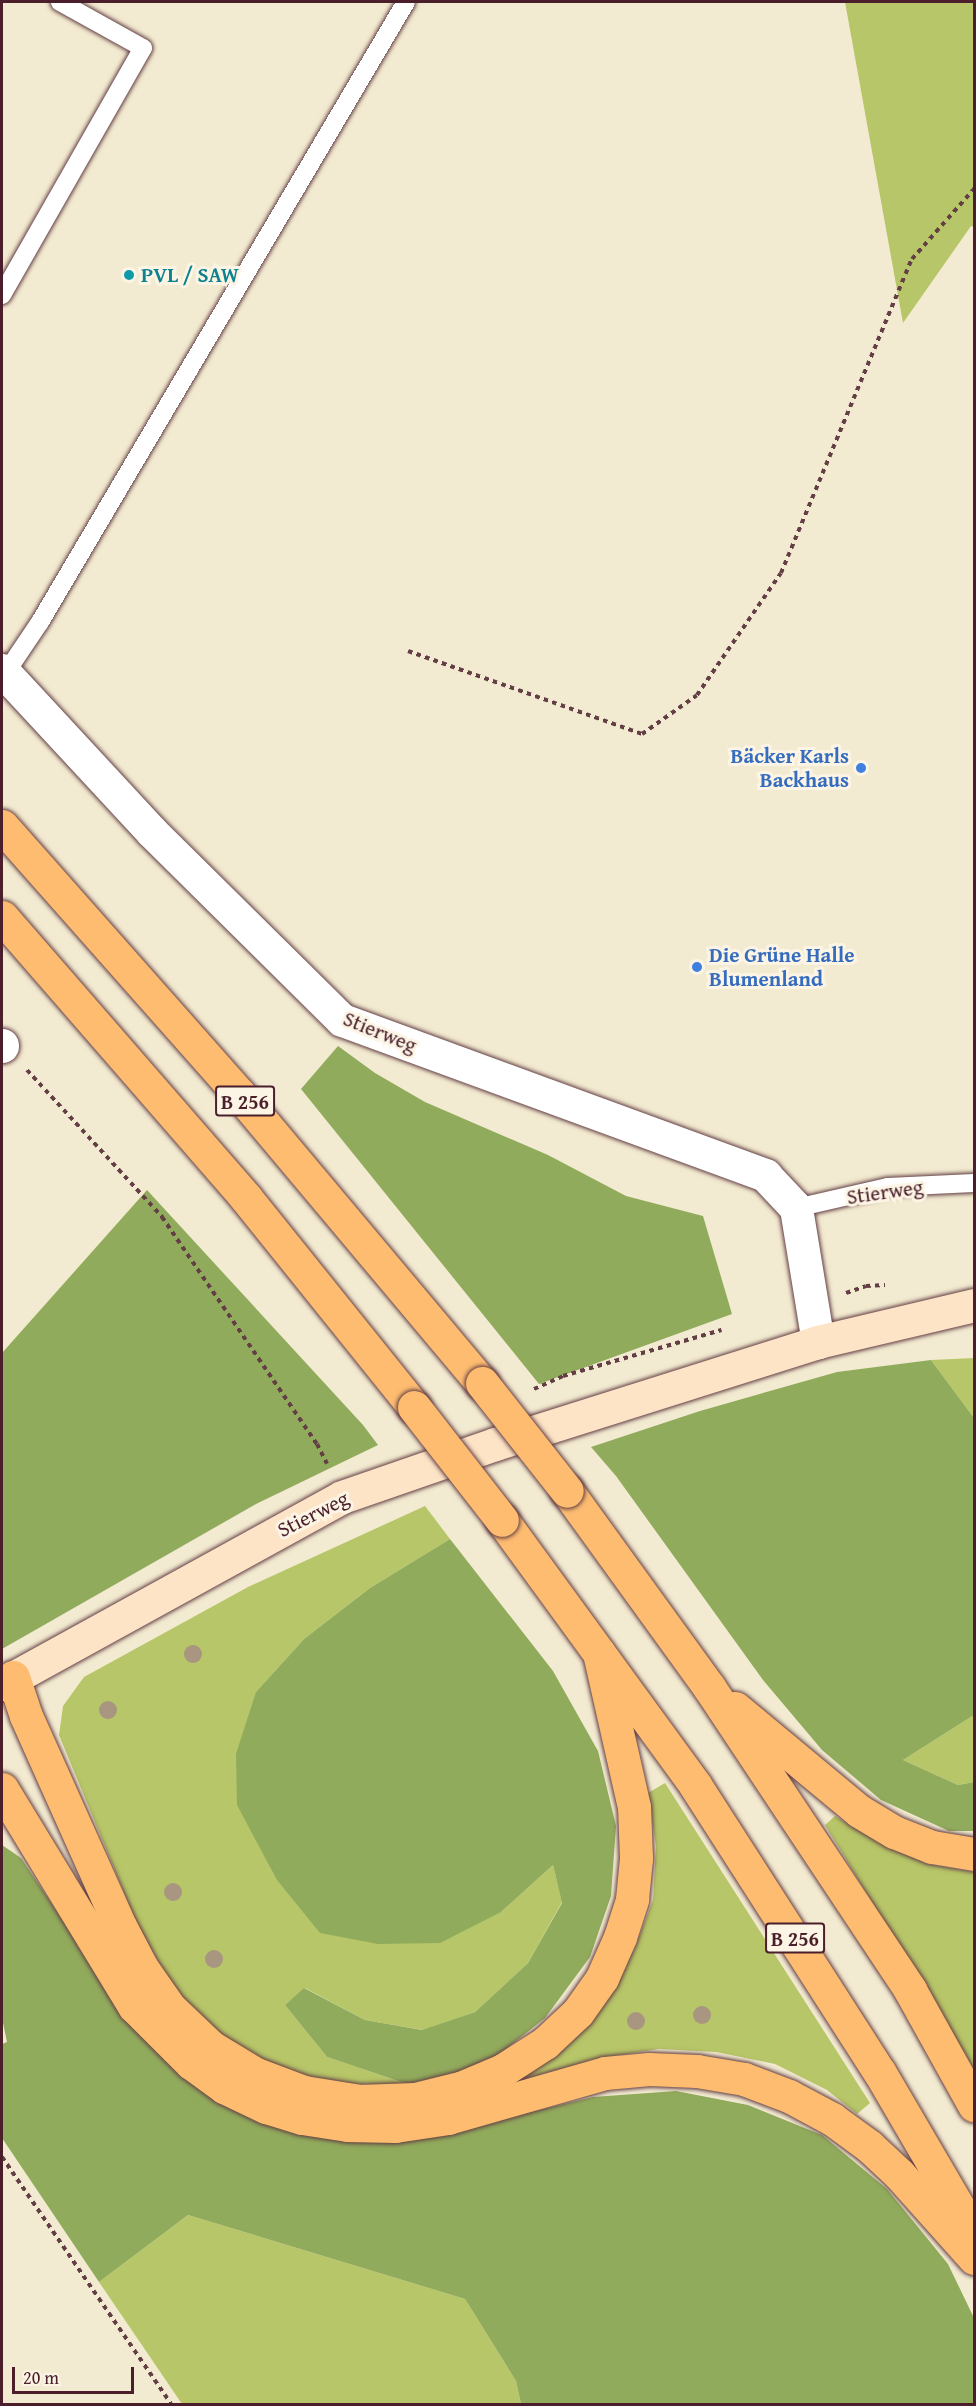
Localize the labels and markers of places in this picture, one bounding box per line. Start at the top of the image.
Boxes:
place label: PVL / SAW [141,262,239,288]
marker: PVL / SAW [122,268,136,282]
place label: Bäcker Karls Backhaus [731,743,849,793]
marker: Bäcker Karls Backhaus [854,761,868,775]
place label: Die Grüne Halle Blumenland [709,942,855,992]
marker: Die Grüne Halle Blumenland [690,960,704,974]

